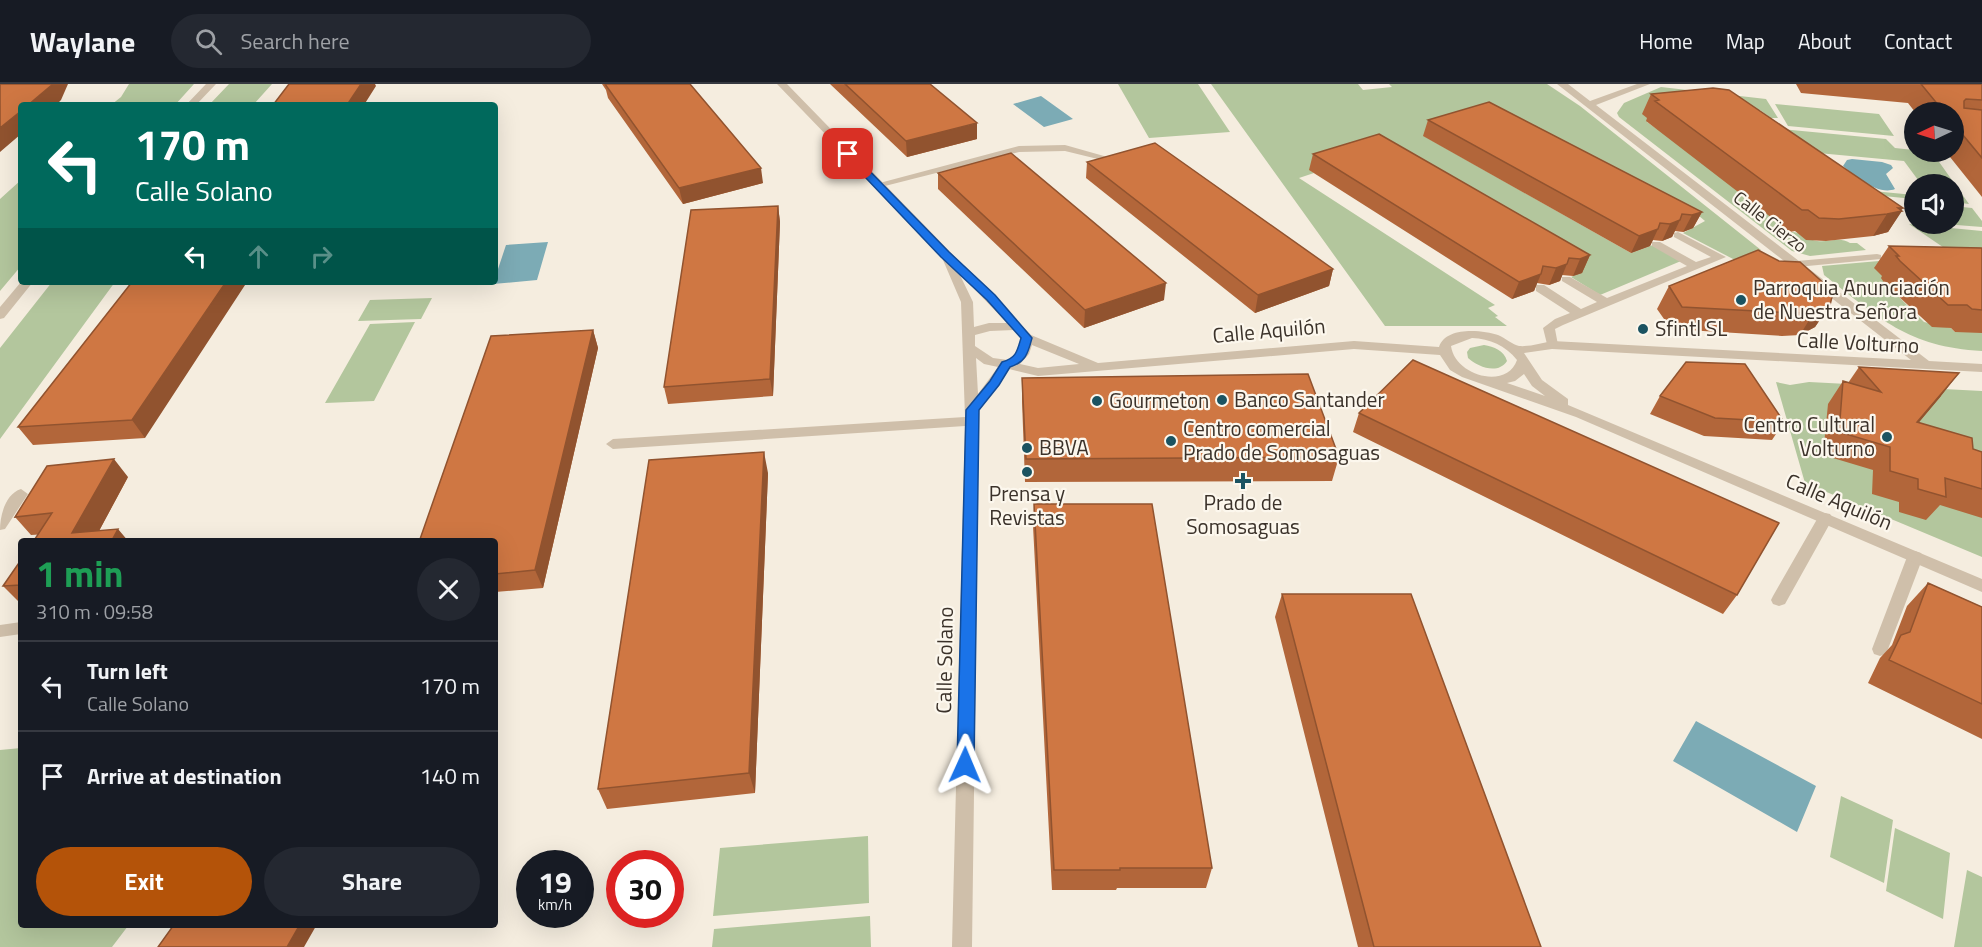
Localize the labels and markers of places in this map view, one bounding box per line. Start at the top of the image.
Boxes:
pin [822,128,873,179]
place label: Parroquia Anunciación de Nuestra Señora [1753,271,1950,327]
marker: Parroquia Anunciación de Nuestra Señora [1734,293,1748,307]
place label: Sfintl SL [1655,312,1727,344]
marker: Sfintl SL [1636,322,1650,336]
place label: Banco Santander [1234,383,1385,415]
place label: Gourmeton [1109,384,1209,416]
marker: Banco Santander [1215,393,1229,407]
marker: Gourmeton [1090,394,1104,408]
place label: Centro Cultural Volturno [1743,408,1875,464]
place label: Centro comercial Prado de Somosaguas [1183,412,1380,468]
marker: Centro Cultural Volturno [1880,430,1894,444]
place label: BBVA [1039,431,1089,463]
marker: Centro comercial Prado de Somosaguas [1164,434,1178,448]
marker: BBVA [1020,441,1034,455]
marker: Prensa y Revistas [1020,465,1034,479]
marker: Prado de Somosaguas [1236,474,1250,488]
place label: Prensa y Revistas [989,477,1065,533]
place label: Prado de Somosaguas [1186,486,1300,542]

